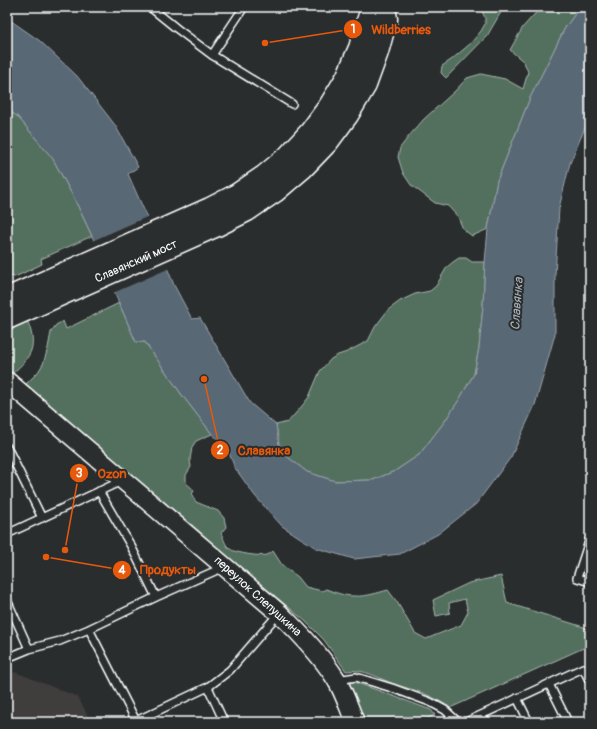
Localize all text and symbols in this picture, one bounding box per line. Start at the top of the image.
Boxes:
callout: Wildberries [343,17,438,42]
text: 1 [351,22,355,37]
text: Wildberries [371,22,431,38]
street label: Славянский мост [92,236,180,286]
water label: Славянка [507,276,527,331]
callout: Славянка [210,438,298,463]
text: 2 [217,443,224,458]
text: Славянка [238,443,290,459]
callout: Ozon [69,460,135,485]
text: 3 [76,466,83,481]
text: Ozon [97,466,127,482]
street label: переулок Слепушкина [211,553,305,640]
callout: Продукты [112,557,204,582]
text: Продукты [140,562,196,578]
text: 4 [118,563,126,578]

